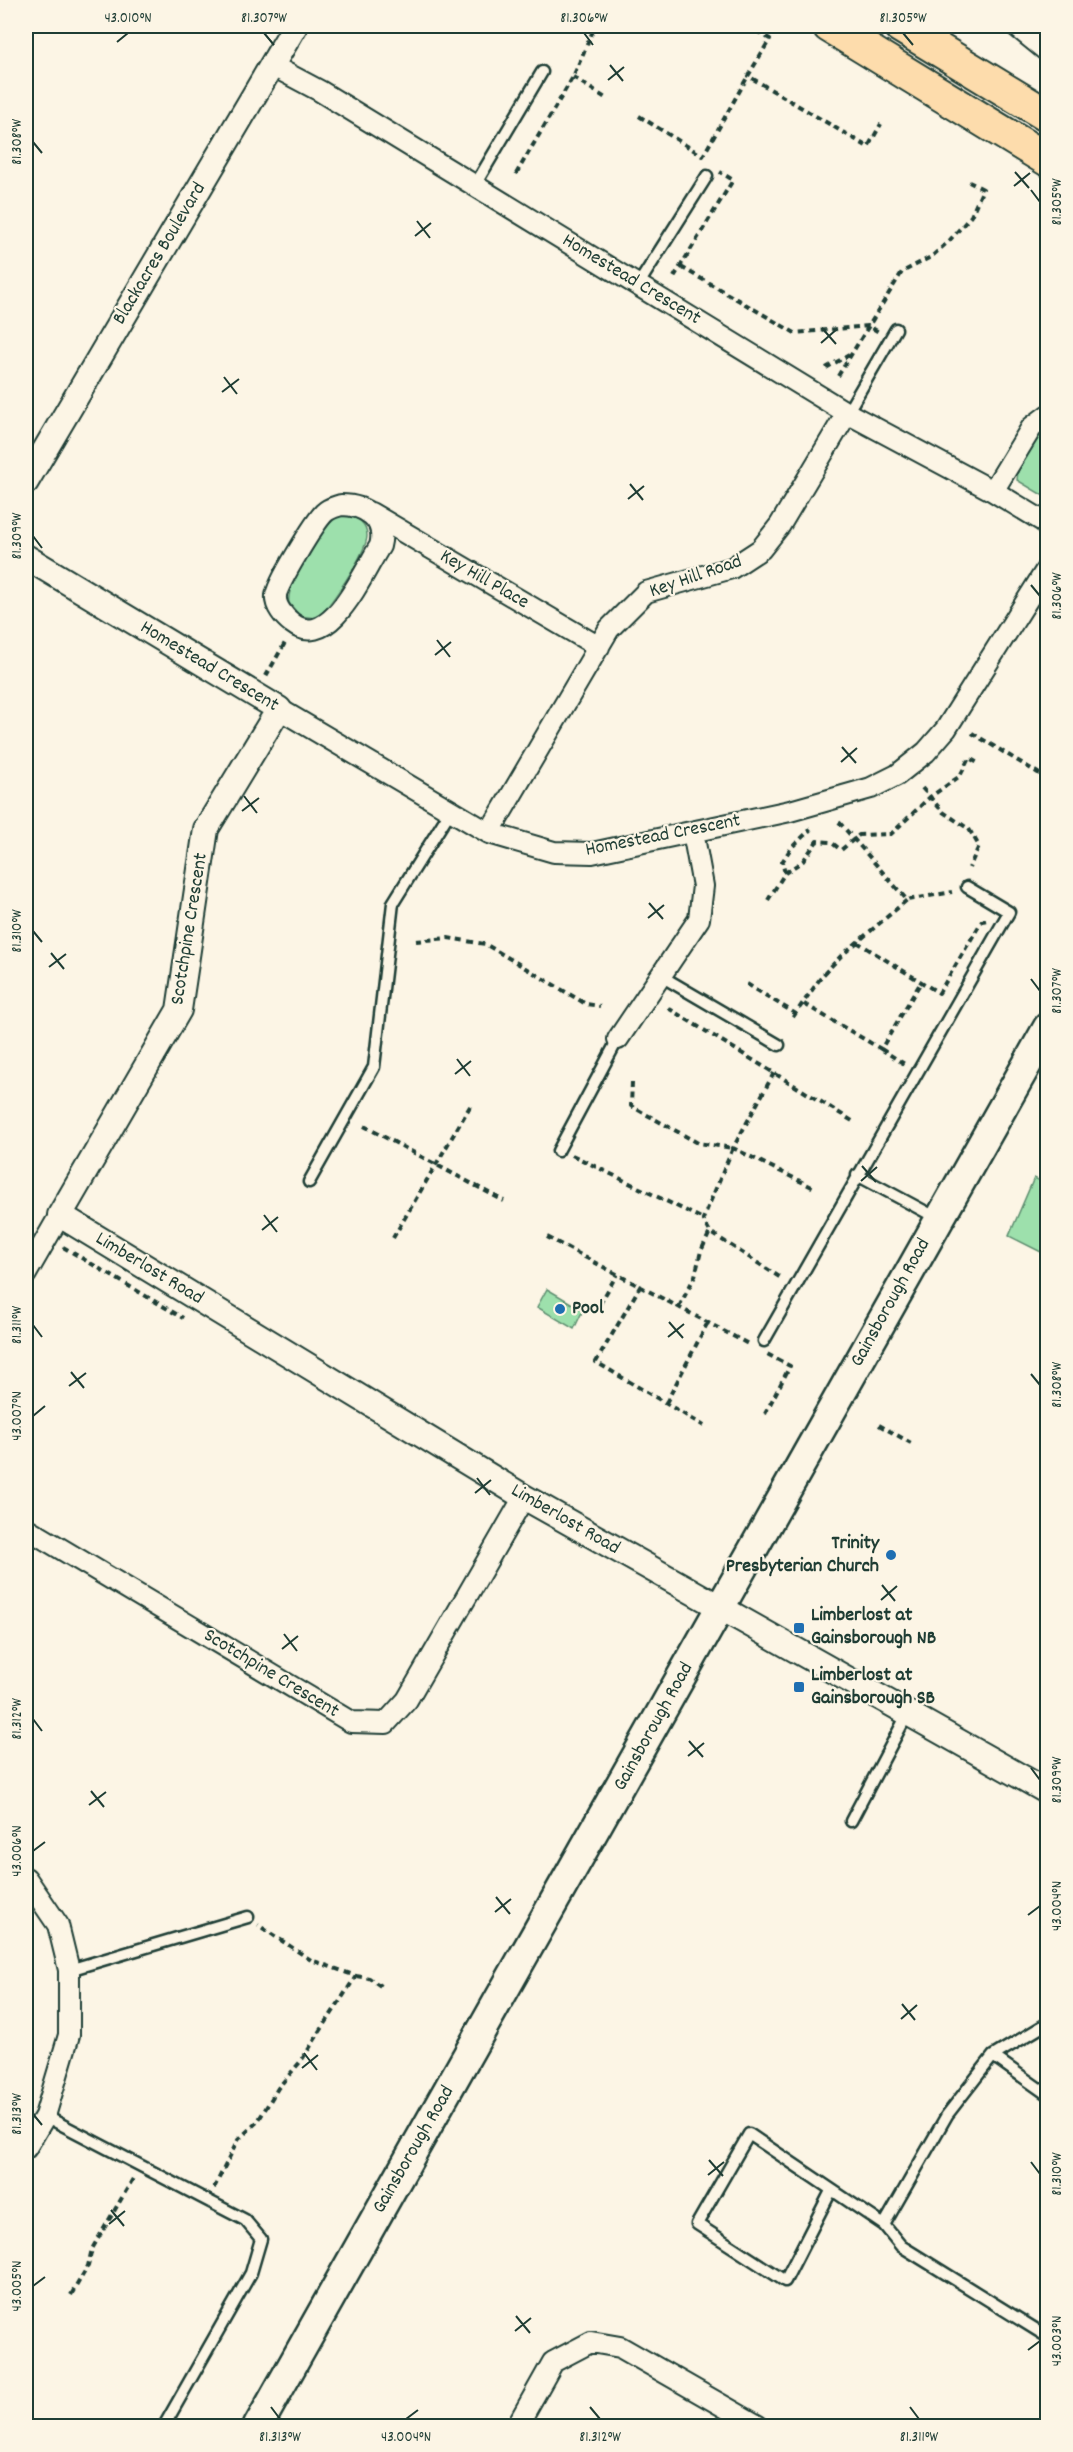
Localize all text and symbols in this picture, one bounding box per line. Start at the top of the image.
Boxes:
text: 43.010°N [104,8,152,30]
text: 81.307°W [241,8,287,30]
text: 81.306°W [560,8,608,30]
text: 81.305°W [880,8,927,30]
text: 81.308°W [7,119,29,165]
street label: Blackacres Boulevard [106,178,214,330]
text: 81.305°W [1047,178,1069,226]
street label: Homestead Crescent [556,227,706,333]
text: 81.309°W [7,512,29,559]
street label: Key Hill Place [434,543,534,617]
street label: Key Hill Road [646,548,746,606]
text: 81.306°W [1047,572,1069,620]
street label: Homestead Crescent [134,614,284,720]
street label: Homestead Crescent [583,807,743,865]
street label: Scotchpine Crescent [164,851,216,1007]
text: 81.310°W [7,909,29,953]
text: 81.307°W [1047,968,1069,1014]
street label: Limberlost Road [90,1226,208,1312]
street label: Gainsborough Road [844,1234,938,1372]
place label: Pool [572,1295,604,1323]
marker: Pool [553,1302,567,1316]
text: 81.311°W [7,1305,29,1344]
text: 81.308°W [1047,1362,1069,1408]
text: 43.007°N [7,1391,29,1441]
street label: Limberlost Road [505,1477,625,1563]
place label: Trinity Presbyterian Church [726,1530,880,1581]
marker: Trinity Presbyterian Church [884,1548,898,1562]
place label: Limberlost at Gainsborough NB [811,1602,936,1653]
marker: Limberlost at Gainsborough NB [792,1621,806,1635]
street label: Scotchpine Crescent [198,1622,344,1726]
street label: Gainsborough Road [607,1658,701,1796]
place label: Limberlost at Gainsborough SB [811,1662,935,1713]
marker: Limberlost at Gainsborough SB [792,1680,806,1694]
text: 81.312°W [7,1698,29,1740]
text: 81.309°W [1047,1756,1069,1803]
text: 43.006°N [7,1825,29,1877]
text: 43.004°N [1047,1881,1069,1931]
street label: Gainsborough Road [366,2081,462,2219]
text: 81.313°W [7,2093,29,2135]
text: 81.310°W [1047,2152,1069,2196]
text: 43.005°N [7,2261,29,2311]
text: 43.003°N [1047,2316,1069,2366]
text: 81.313°W [259,2427,301,2449]
text: 43.004°N [381,2427,431,2449]
text: 81.312°W [579,2427,621,2449]
text: 81.311°W [900,2427,939,2449]

